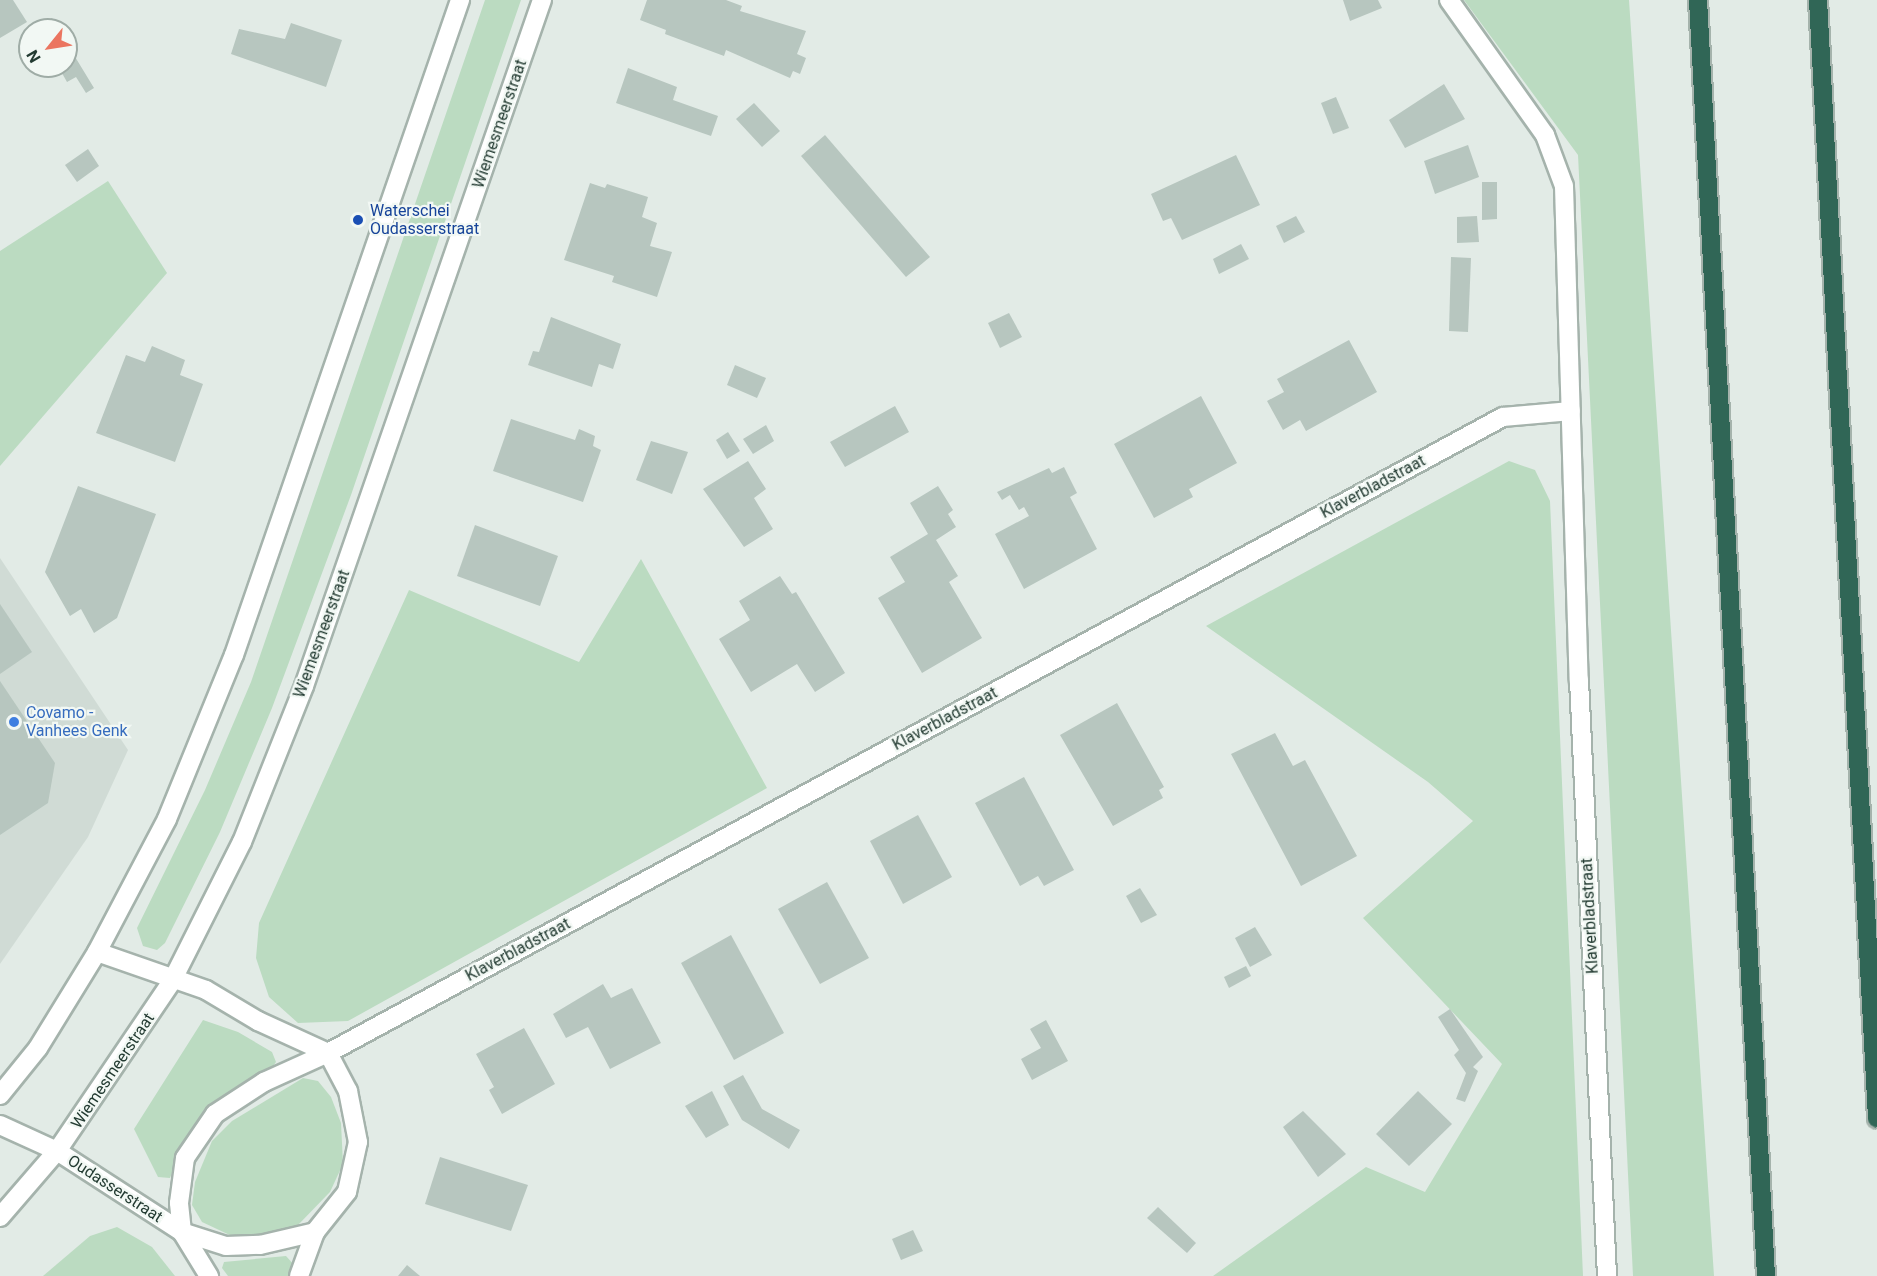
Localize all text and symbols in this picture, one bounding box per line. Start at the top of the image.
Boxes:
north arrow [18,18,78,78]
text: N [23,47,45,66]
street label: Wiemesmeerstraat [469,57,531,191]
place label: Waterschei Oudasserstraat [370,201,479,239]
marker: Waterschei Oudasserstraat [351,213,365,227]
street label: Klaverbladstraat [1317,451,1429,523]
street label: Wiemesmeerstraat [290,567,354,701]
street label: Klaverbladstraat [889,683,1001,755]
place label: Covamo - Vanhees Genk [26,703,128,741]
marker: Covamo - Vanhees Genk [7,715,21,729]
street label: Klaverbladstraat [1577,858,1603,974]
street label: Klaverbladstraat [462,914,574,986]
street label: Wiemesmeerstraat [67,1010,159,1132]
street label: Oudasserstraat [64,1151,166,1227]

